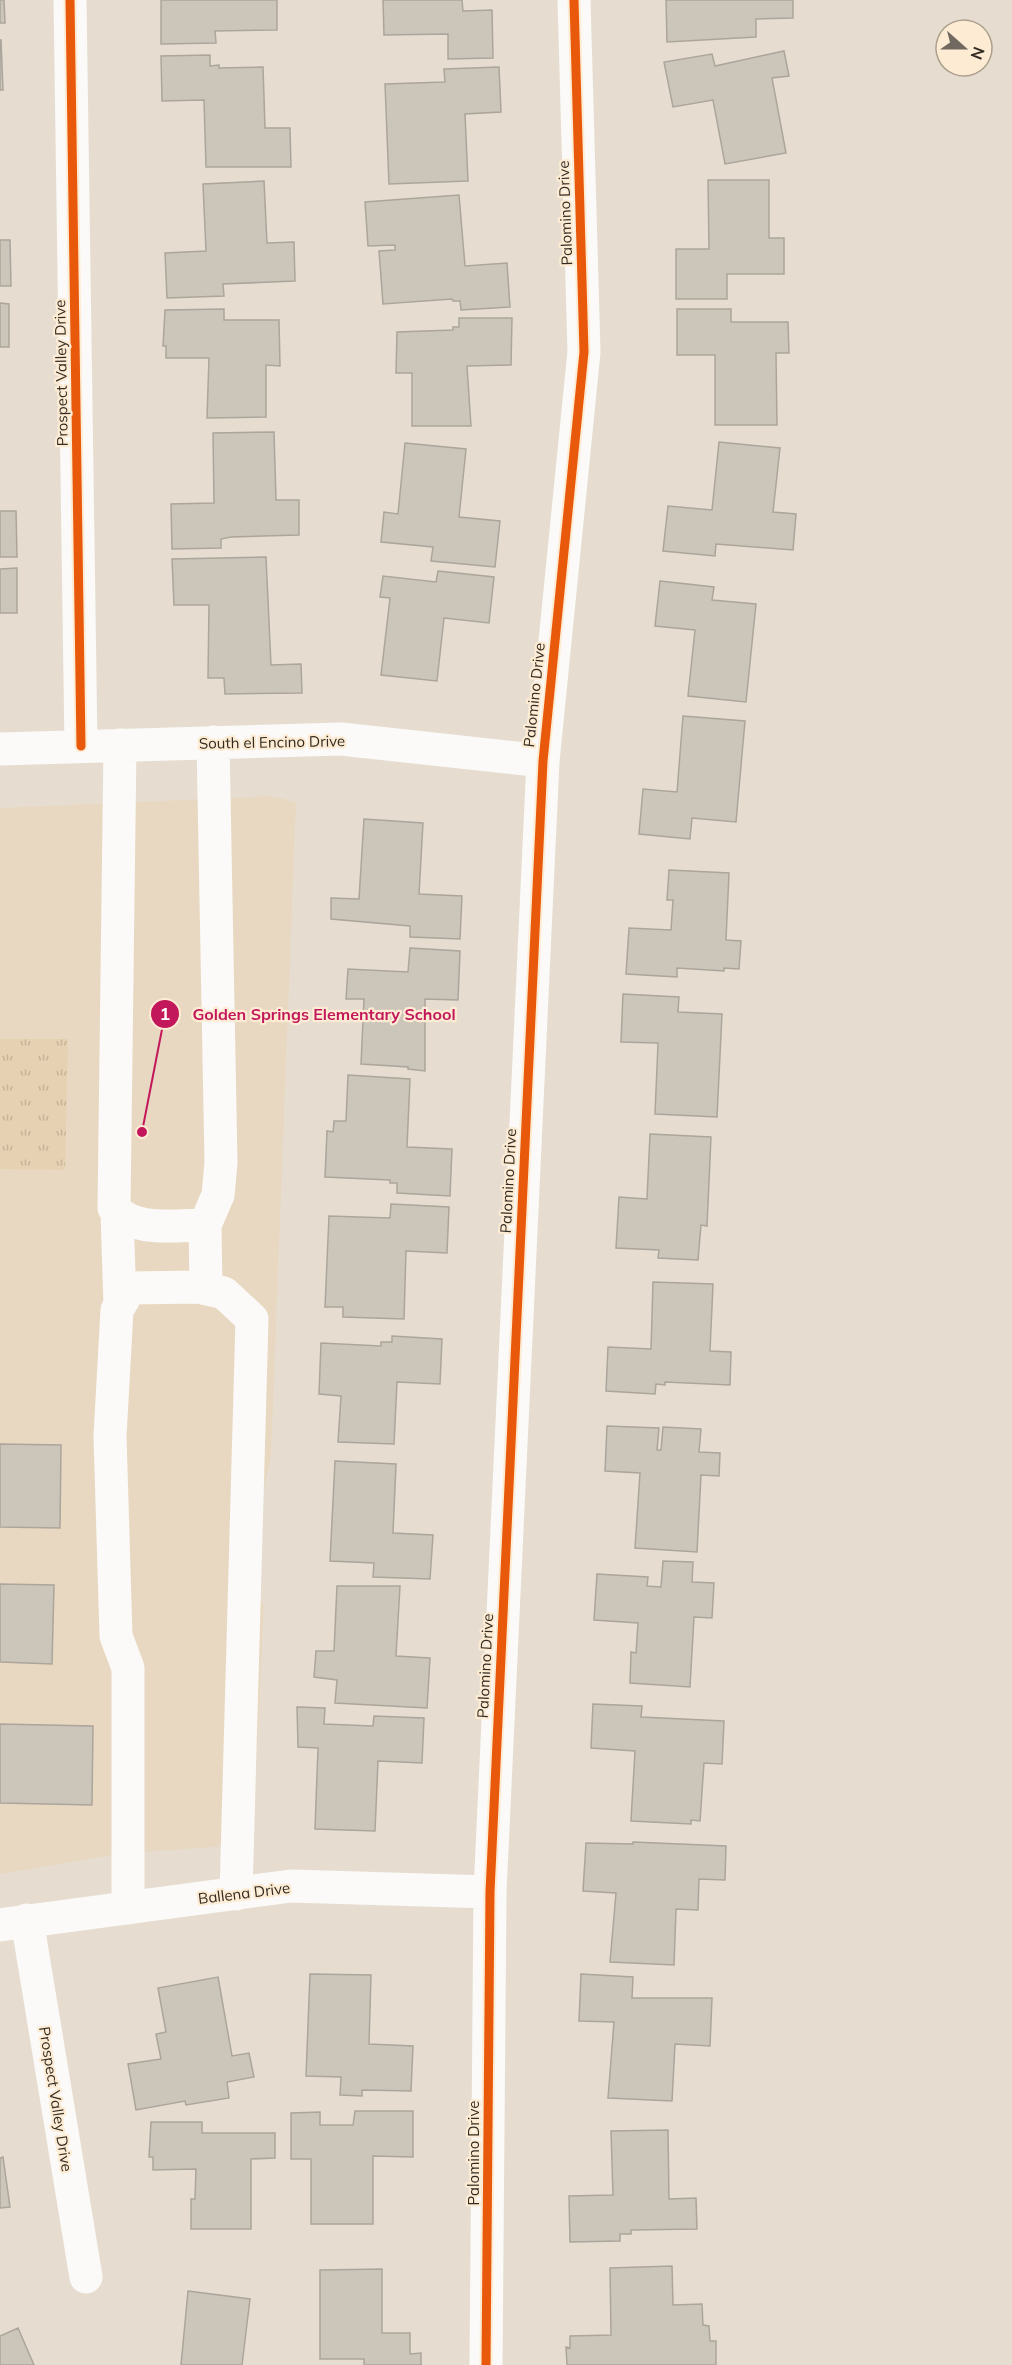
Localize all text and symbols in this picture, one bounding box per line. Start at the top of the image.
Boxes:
north arrow [934,18,994,78]
text: N [967,44,990,63]
street label: Palomino Drive [554,160,576,266]
street label: Prospect Valley Drive [50,300,72,446]
street label: Palomino Drive [519,642,549,748]
street label: South el Encino Drive [199,731,345,753]
callout: Golden Springs Elementary School [150,997,467,1031]
text: 1 [160,1002,170,1025]
text: Golden Springs Elementary School [192,1004,456,1024]
street label: Palomino Drive [496,1128,520,1234]
street label: Palomino Drive [473,1613,497,1719]
street label: Ballena Drive [197,1878,291,1908]
street label: Prospect Valley Drive [35,2025,77,2173]
street label: Palomino Drive [464,2101,483,2205]

